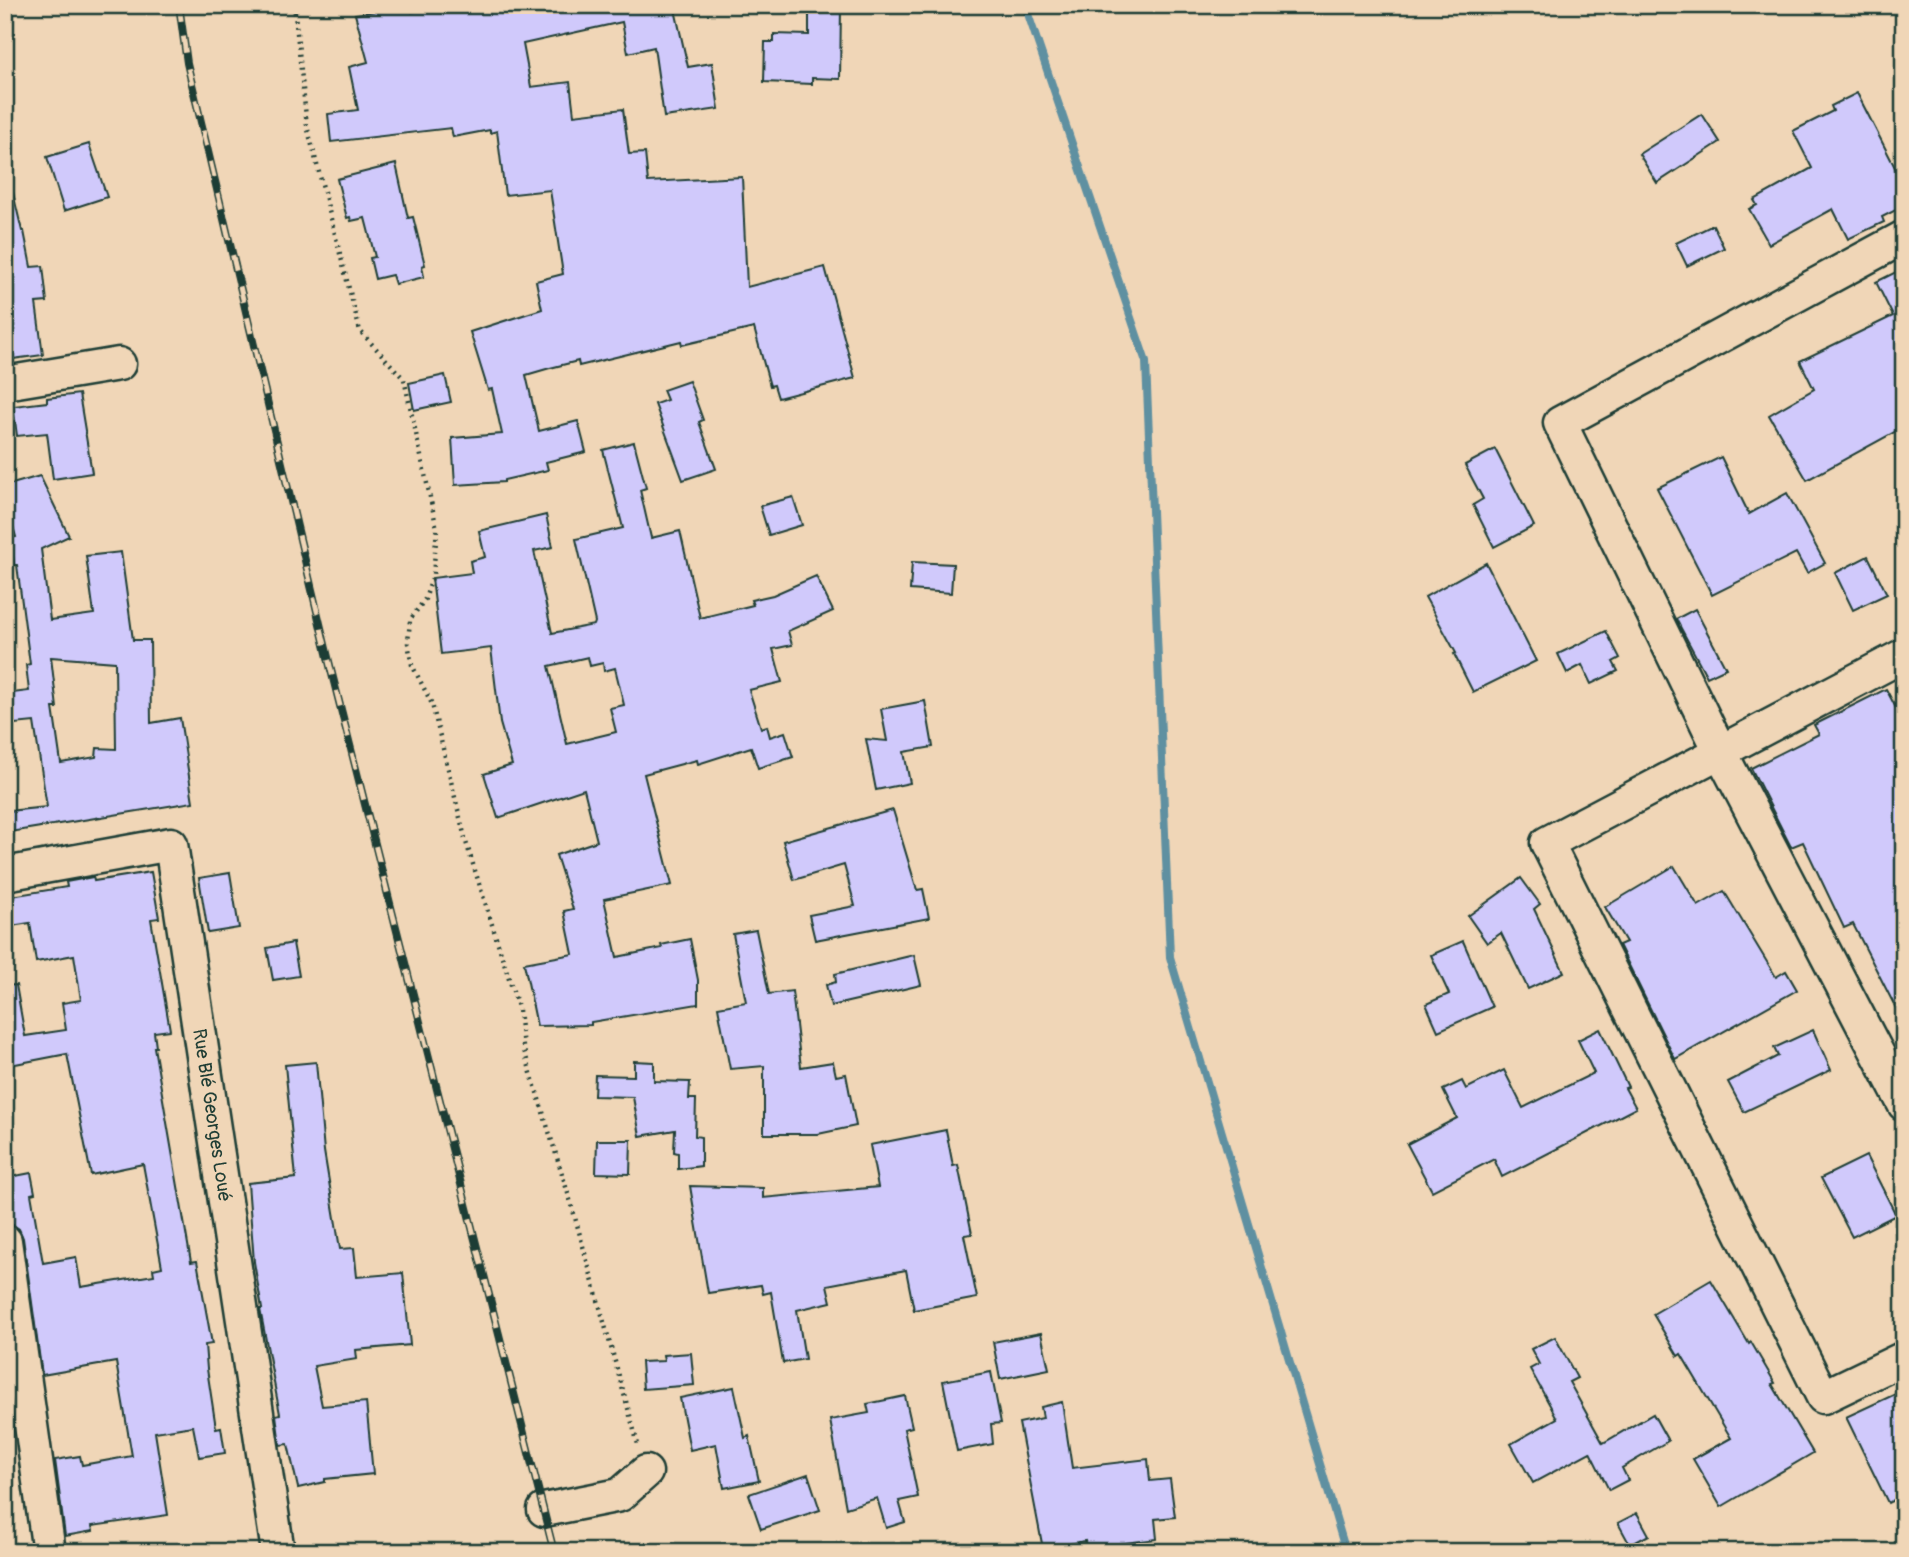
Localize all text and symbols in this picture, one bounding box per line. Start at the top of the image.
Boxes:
street label: Rue Blé Georges Loué [187,1027,237,1203]

